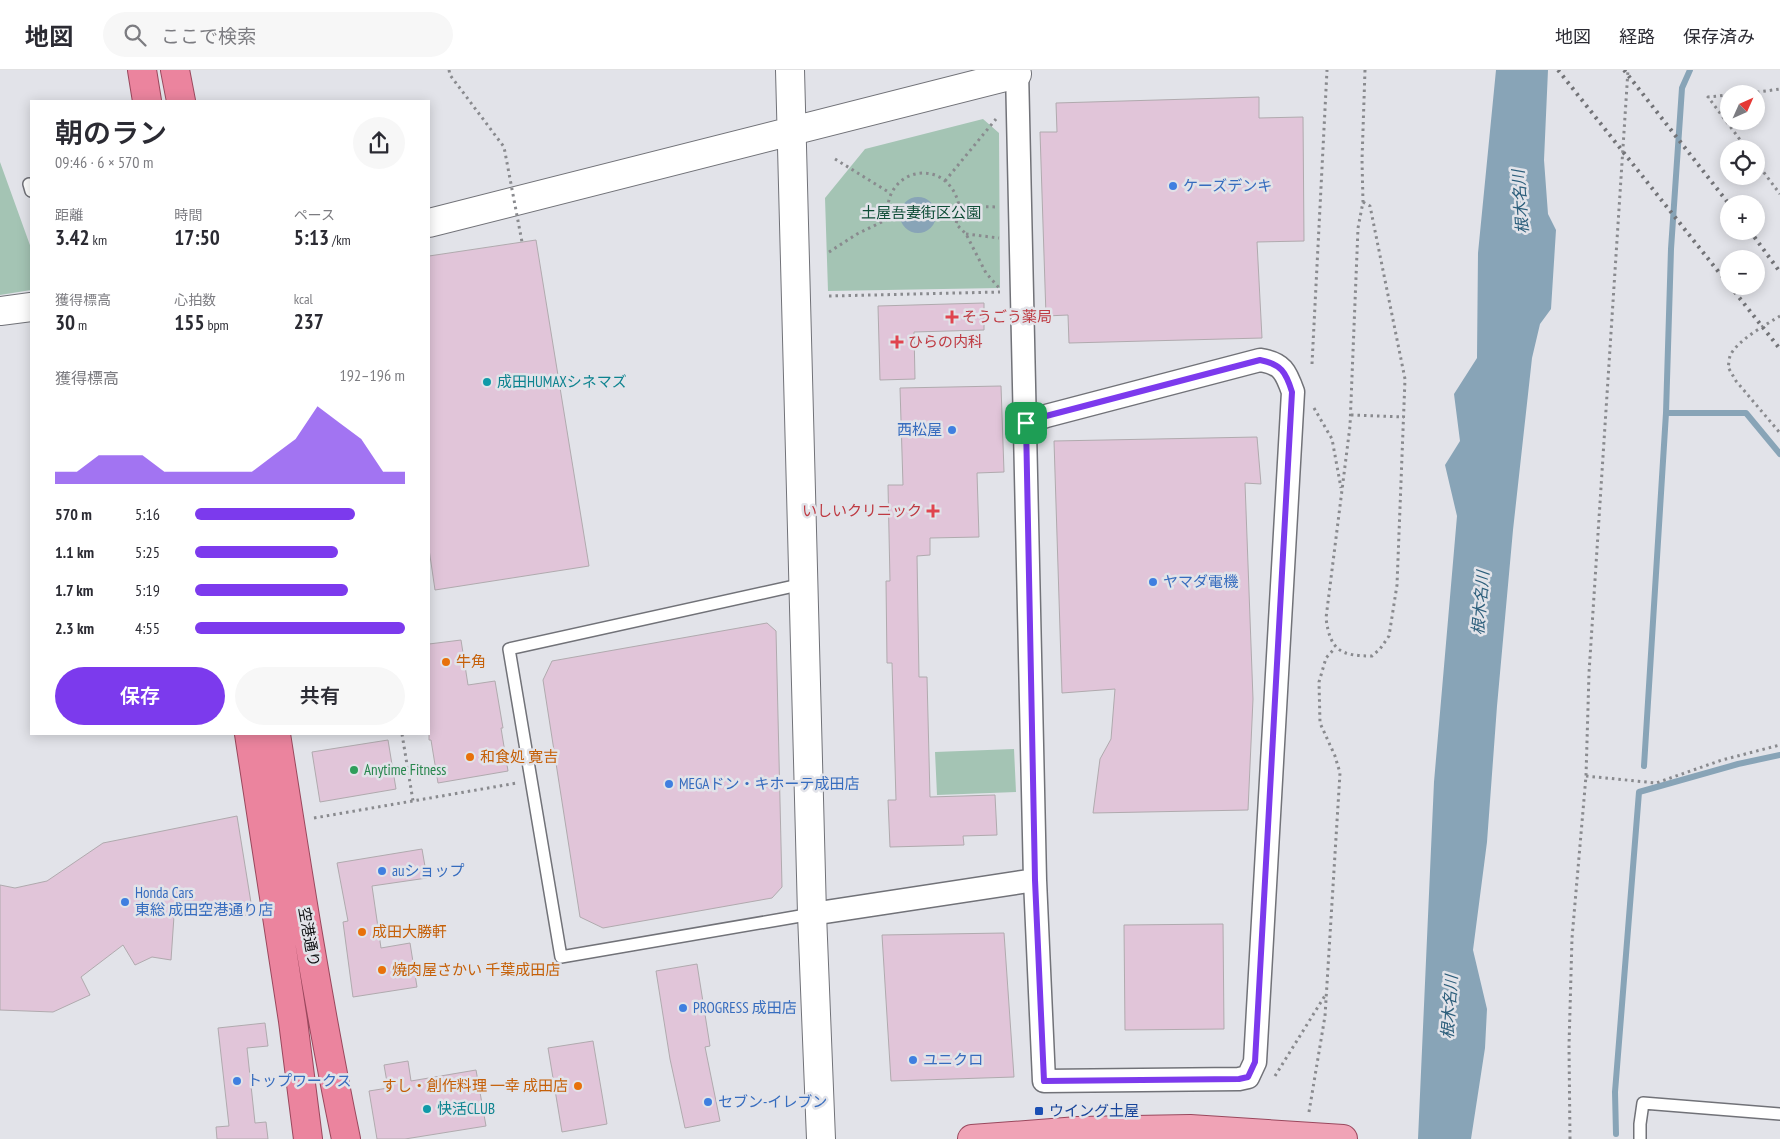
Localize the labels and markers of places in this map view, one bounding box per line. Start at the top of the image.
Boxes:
place label: ケーズデンキ [1183,176,1272,195]
marker: ケーズデンキ [1167,180,1179,192]
place label: そうごう薬局 [962,307,1052,326]
marker: そうごう薬局 [946,311,958,323]
place label: ひらの内科 [908,332,983,351]
marker: ひらの内科 [890,335,904,349]
place label: 成田HUMAXシネマズ [497,372,627,391]
marker: 成田HUMAXシネマズ [481,376,493,388]
pin [1005,402,1047,444]
place label: 西松屋 [897,420,942,439]
marker: 西松屋 [946,424,958,436]
place label: いしいクリニック [802,501,922,520]
marker: いしいクリニック [926,504,940,518]
place label: ヤマダ電機 [1163,572,1238,591]
marker: ヤマダ電機 [1147,576,1159,588]
place label: 牛角 [456,652,486,671]
marker: 牛角 [440,656,452,668]
place label: 和食処 寛吉 [480,747,558,766]
marker: 和食処 寛吉 [464,751,476,763]
place label: Anytime Fitness [364,760,446,779]
marker: Anytime Fitness [348,764,360,776]
place label: MEGAドン・キホーテ成田店 [679,774,859,793]
marker: MEGAドン・キホーテ成田店 [663,778,675,790]
place label: auショップ [392,861,465,880]
marker: auショップ [376,865,388,877]
place label: Honda Cars 東総 成田空港通り店 [135,883,273,919]
marker: Honda Cars 東総 成田空港通り店 [119,896,131,908]
place label: 成田大勝軒 [372,922,447,941]
marker: 成田大勝軒 [356,926,368,938]
place label: 焼肉屋さかい 千葉成田店 [392,960,560,979]
marker: 焼肉屋さかい 千葉成田店 [376,964,388,976]
place label: PROGRESS 成田店 [693,998,797,1017]
marker: PROGRESS 成田店 [677,1002,689,1014]
place label: ユニクロ [923,1050,983,1069]
marker: ユニクロ [907,1054,919,1066]
place label: トップワークス [247,1071,352,1090]
marker: トップワークス [231,1075,243,1087]
place label: すし・創作料理 一幸 成田店 [382,1076,568,1095]
marker: すし・創作料理 一幸 成田店 [572,1080,584,1092]
place label: セブン-イレブン [718,1092,827,1111]
marker: セブン-イレブン [702,1096,714,1108]
place label: 快活CLUB [437,1099,495,1118]
place label: ウイング土屋 [1049,1101,1139,1120]
marker: 快活CLUB [421,1103,433,1115]
marker: ウイング土屋 [1033,1105,1045,1117]

